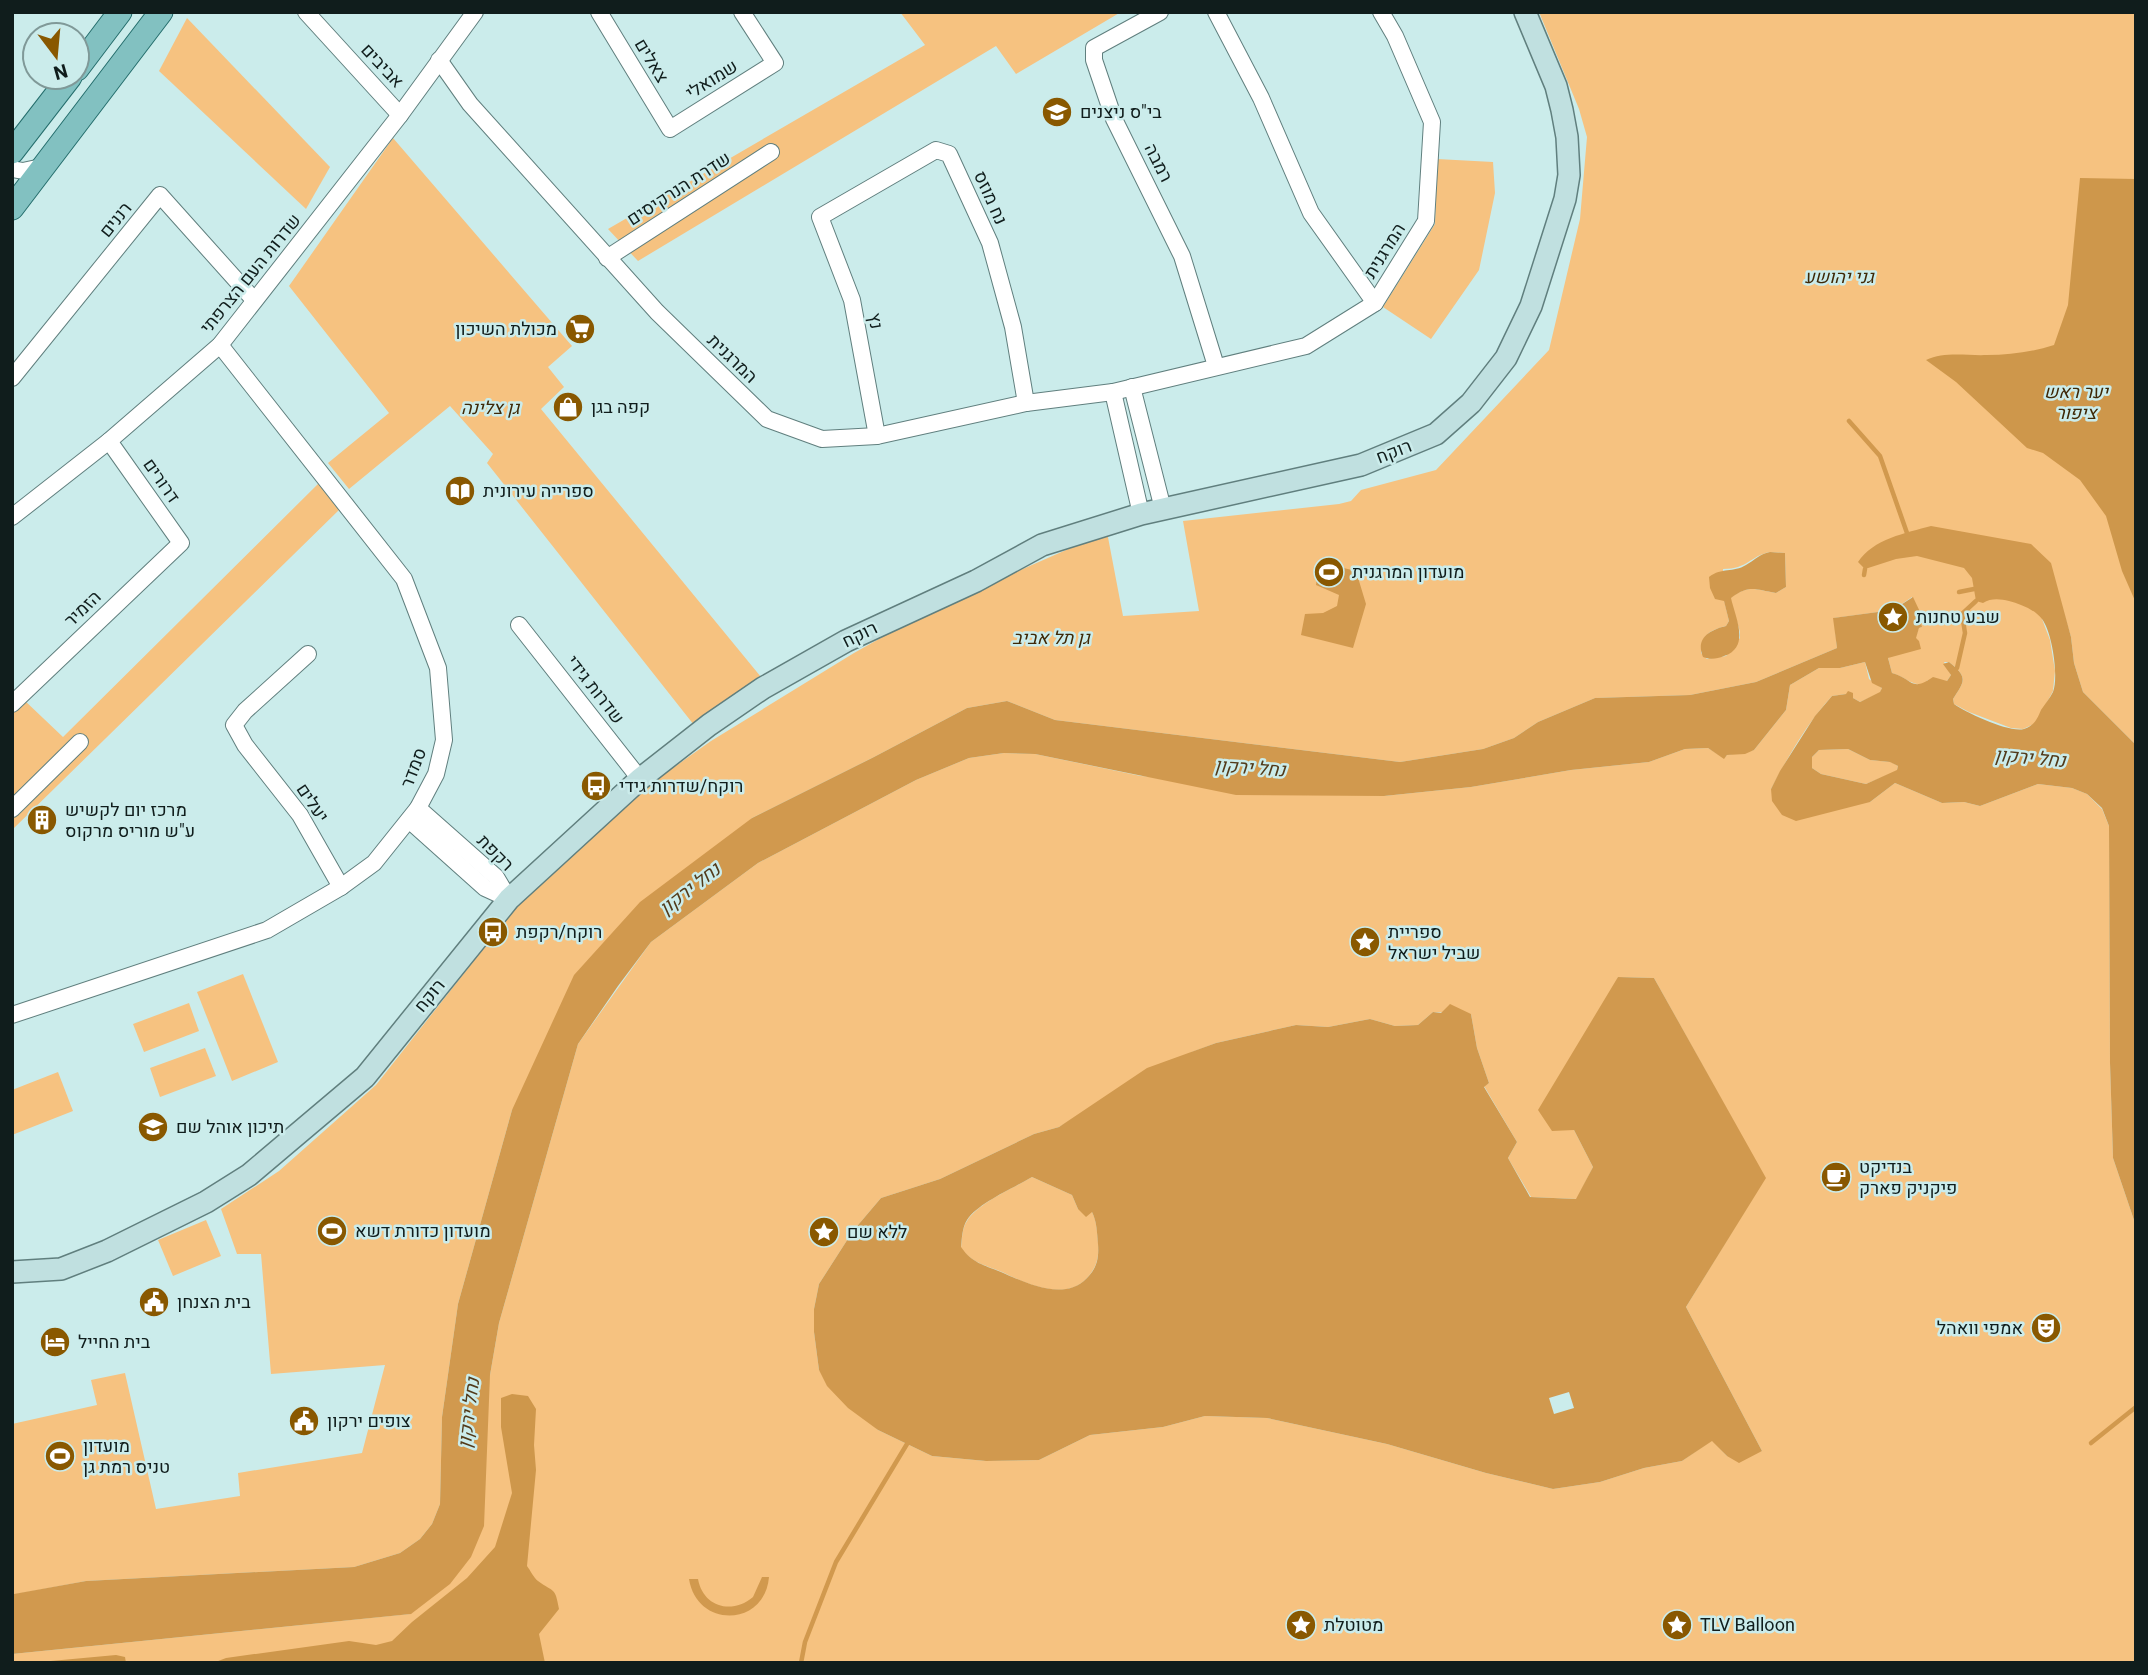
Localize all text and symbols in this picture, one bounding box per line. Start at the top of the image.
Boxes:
north arrow [21,21,91,91]
street label: צאלים [627,34,675,88]
street label: אביבים [354,37,410,95]
street label: שמואלי [681,53,743,107]
text: N [50,56,71,87]
school or university icon: בי"ס ניצנים [1040,95,1074,129]
place label: בי"ס ניצנים [1080,99,1162,126]
street label: רמבה [1137,139,1179,187]
street label: שדרת הנרקיסים [622,145,736,233]
street label: נח מוזס [966,167,1014,229]
street label: רננים [93,196,139,244]
street label: שדרות העם הצרפתי [194,208,308,340]
street label: המרגנית [1357,218,1413,284]
park label: גני יהושע [1804,264,1875,291]
street label: נץ [860,311,890,331]
supermarket icon: מכולת השיכון [563,312,597,346]
place label: מכולת השיכון [455,316,557,343]
street label: המרגנית [701,328,763,390]
park label: יער ראש ציפור [2044,379,2109,427]
shop icon: קפה בגן [551,390,585,424]
place label: קפה בגן [591,394,650,421]
park label: גן צלינה [461,395,520,422]
street label: רוקח [1372,433,1416,471]
street label: דרורים [136,453,186,509]
library icon: ספרייה עירונית [443,474,477,508]
place label: ספרייה עירונית [483,478,594,505]
sports icon: מועדון המרגנית [1312,555,1346,589]
place label: מועדון המרגנית [1352,559,1464,586]
street label: הזמיר [58,584,108,634]
place icon: שבע טחנות [1876,600,1910,634]
place label: שבע טחנות [1916,604,2000,631]
street label: רוקח [838,615,882,655]
park label: גן תל אביב [1012,625,1091,652]
street label: שדרות גידי [560,650,630,730]
water label: נחל ירקון [1994,741,2068,775]
street label: סמדר [394,744,434,792]
water label: נחל ירקון [1214,752,1287,785]
bus stop icon: רוקח/שדרות גידי [579,769,613,803]
place label: רוקח/שדרות גידי [619,773,743,800]
street label: יעלים [289,778,335,828]
place label: מרכז יום לקשיש ע"ש מוריס מרקוס [65,797,195,845]
building icon: מרכז יום לקשיש ע"ש מוריס מרקוס [25,803,59,837]
street label: רקפת [470,828,520,878]
water label: נחל ירקון [653,855,727,922]
bus stop icon: רוקח/רקפת [476,915,510,949]
place label: רוקח/רקפת [516,919,602,946]
place label: ספריית שביל ישראל [1388,919,1480,967]
place icon: ספריית שביל ישראל [1348,925,1382,959]
street label: רוקח [408,973,452,1019]
school or university icon: תיכון אוהל שם [136,1110,170,1144]
place label: תיכון אוהל שם [176,1114,284,1141]
place label: בנדיקט פיקניק פארק [1859,1154,1957,1202]
cafe icon: בנדיקט פיקניק פארק [1819,1160,1853,1194]
sports icon: מועדון כדורת דשא [315,1214,349,1248]
place icon: ללא שם [807,1215,841,1249]
place label: מועדון כדורת דשא [355,1218,491,1245]
place label: ללא שם [847,1219,907,1246]
public building icon: בית הצנחן [137,1285,171,1319]
place label: בית הצנחן [177,1289,251,1316]
theatre icon: אמפי וואהל [2029,1311,2063,1345]
place label: אמפי וואהל [1937,1315,2023,1342]
hotel icon: בית החייל [38,1325,72,1359]
place label: בית החייל [78,1329,151,1356]
water label: נחל ירקון [451,1375,487,1450]
public building icon: צופים ירקון [287,1404,321,1438]
place label: צופים ירקון [327,1408,411,1435]
place label: מועדון טניס רמת גן [83,1433,170,1481]
sports icon: מועדון טניס רמת גן [43,1439,77,1473]
place icon: מטוטלת [1284,1608,1318,1642]
place icon: TLV Balloon [1660,1608,1694,1642]
place label: מטוטלת [1324,1612,1383,1639]
place label: TLV Balloon [1700,1612,1795,1639]

